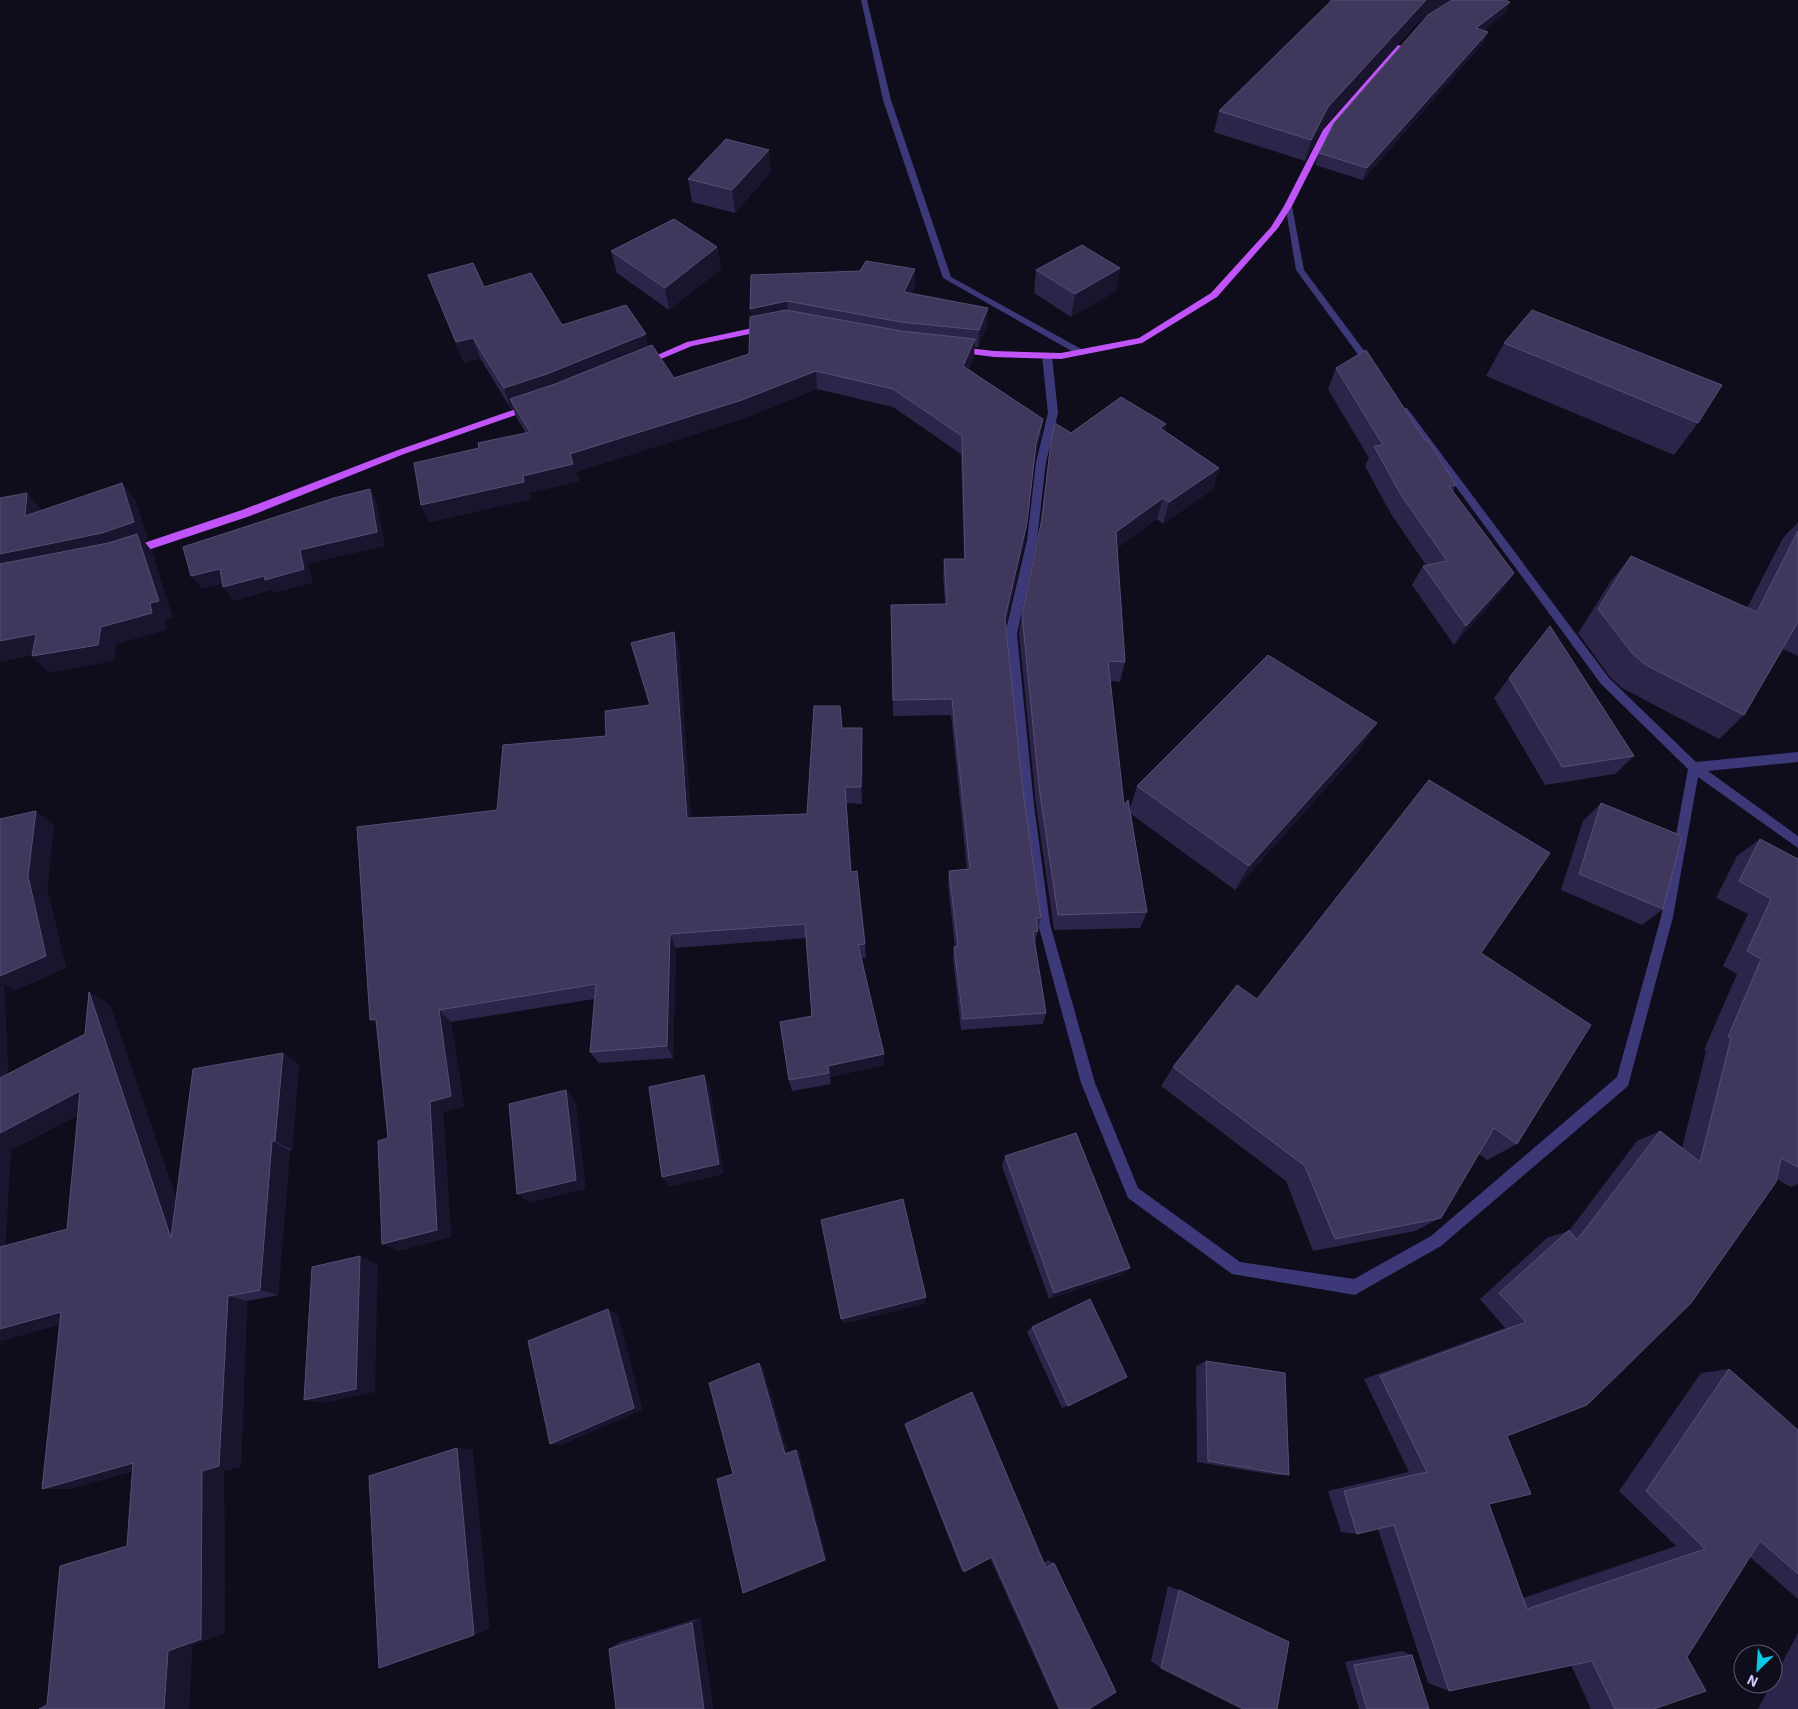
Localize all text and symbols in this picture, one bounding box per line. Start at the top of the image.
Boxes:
north arrow [1733,1644,1783,1694]
text: N [1744,1670,1761,1691]

